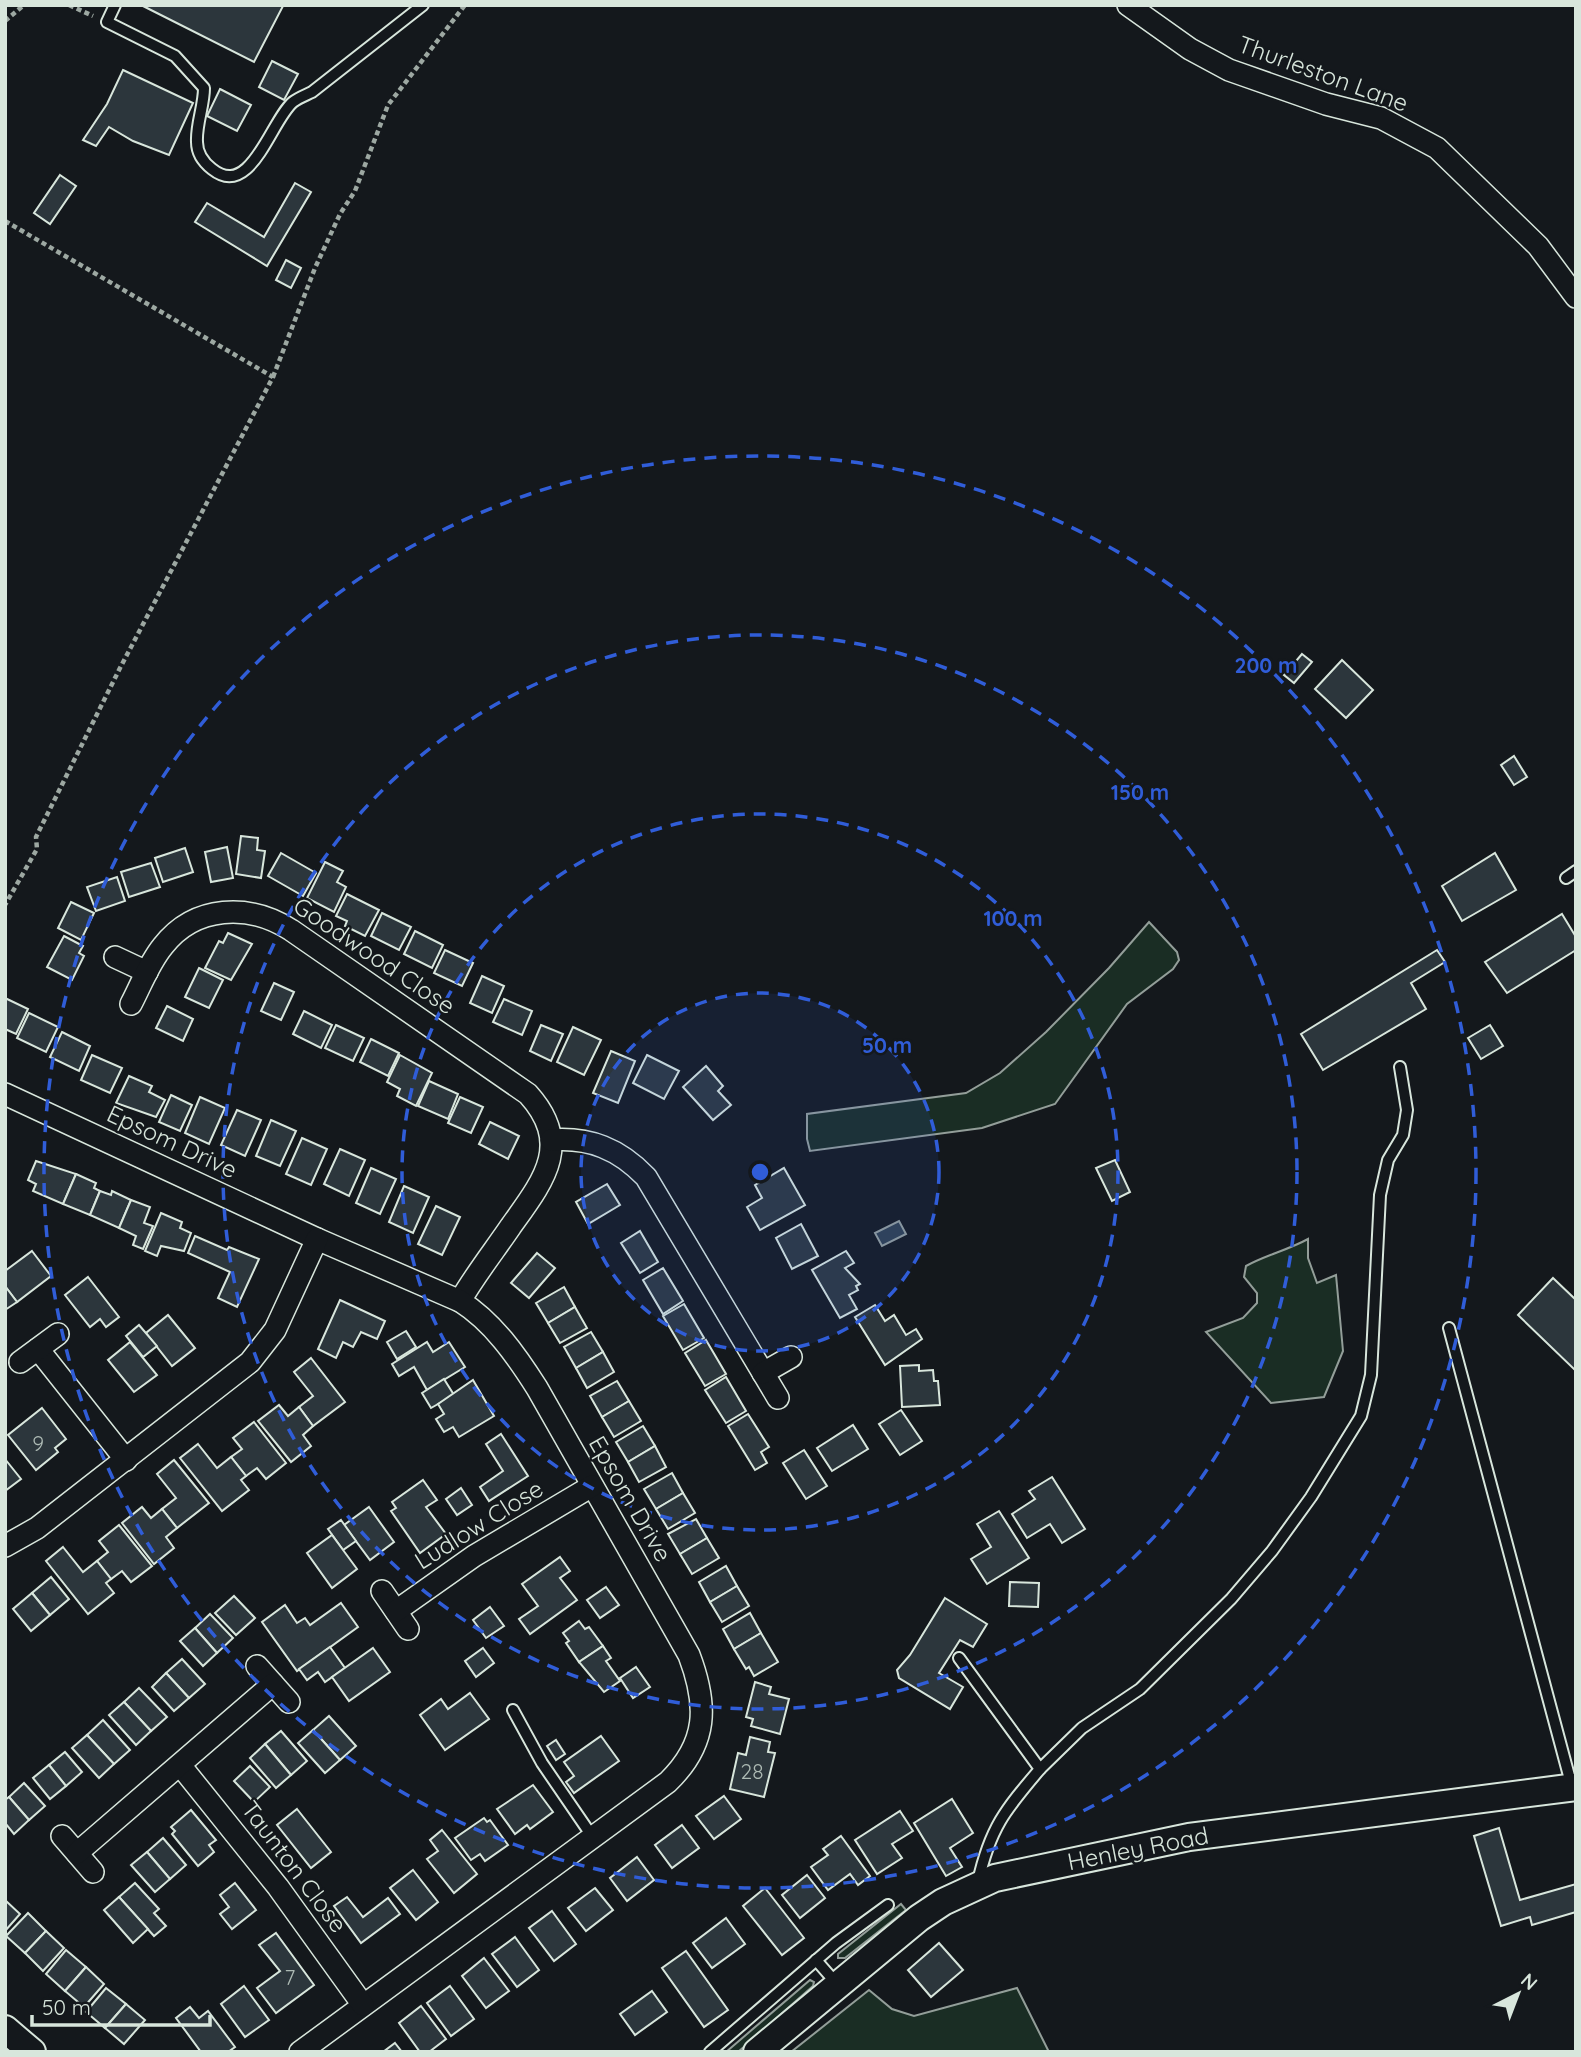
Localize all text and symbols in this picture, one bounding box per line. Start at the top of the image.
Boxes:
street label: Thurleston Lane [1234,28,1412,118]
text: 200 m [1235,652,1297,678]
text: 150 m [1111,779,1169,805]
street label: Goodwood Close [288,890,461,1020]
text: 100 m [983,905,1043,931]
text: 50 m [862,1032,912,1058]
street label: Epsom Drive [103,1098,242,1184]
centre of rings [748,1160,772,1184]
house number: 9 [32,1430,44,1456]
street label: Epsom Drive [583,1430,679,1567]
street label: Ludlow Close [409,1473,548,1575]
house number: 28 [741,1758,763,1784]
street label: Taunton Close [236,1795,354,1938]
street label: Henley Road [1065,1820,1211,1876]
north arrow [1483,1959,1553,2029]
house number: 7 [285,1964,296,1990]
text: N [1516,1968,1543,1995]
scale bar [32,1983,210,2027]
text: 50 m [42,1994,91,2020]

